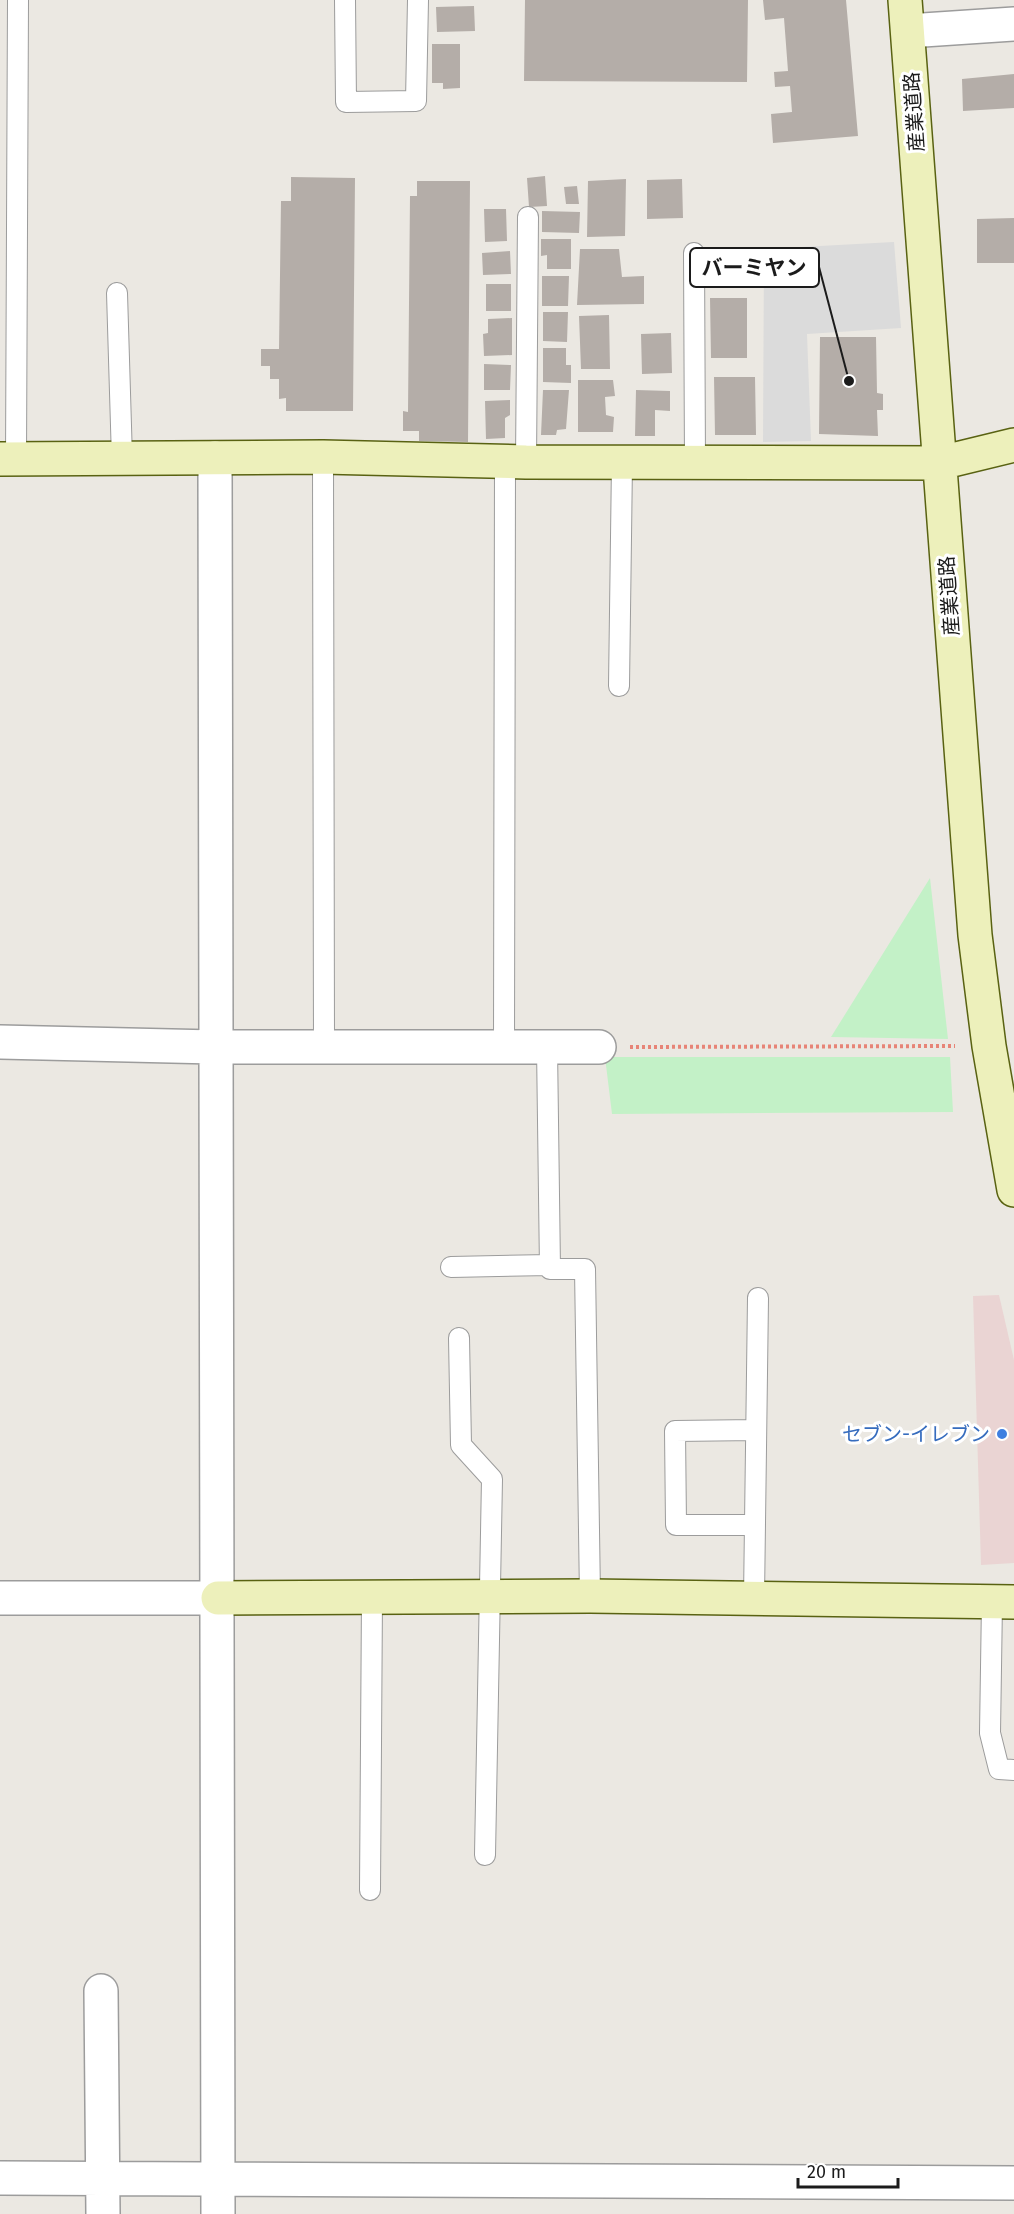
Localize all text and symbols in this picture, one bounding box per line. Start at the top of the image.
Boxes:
street label: 産業道路 [899,71,929,153]
callout: バーミヤン [690,248,819,287]
text: バーミヤン [702,255,807,281]
street label: 産業道路 [934,555,964,637]
place label: セブン-イレブン [842,1422,990,1446]
marker: セブン-イレブン [995,1427,1009,1441]
scale bar [798,2151,898,2189]
text: 20 m [807,2161,846,2183]

